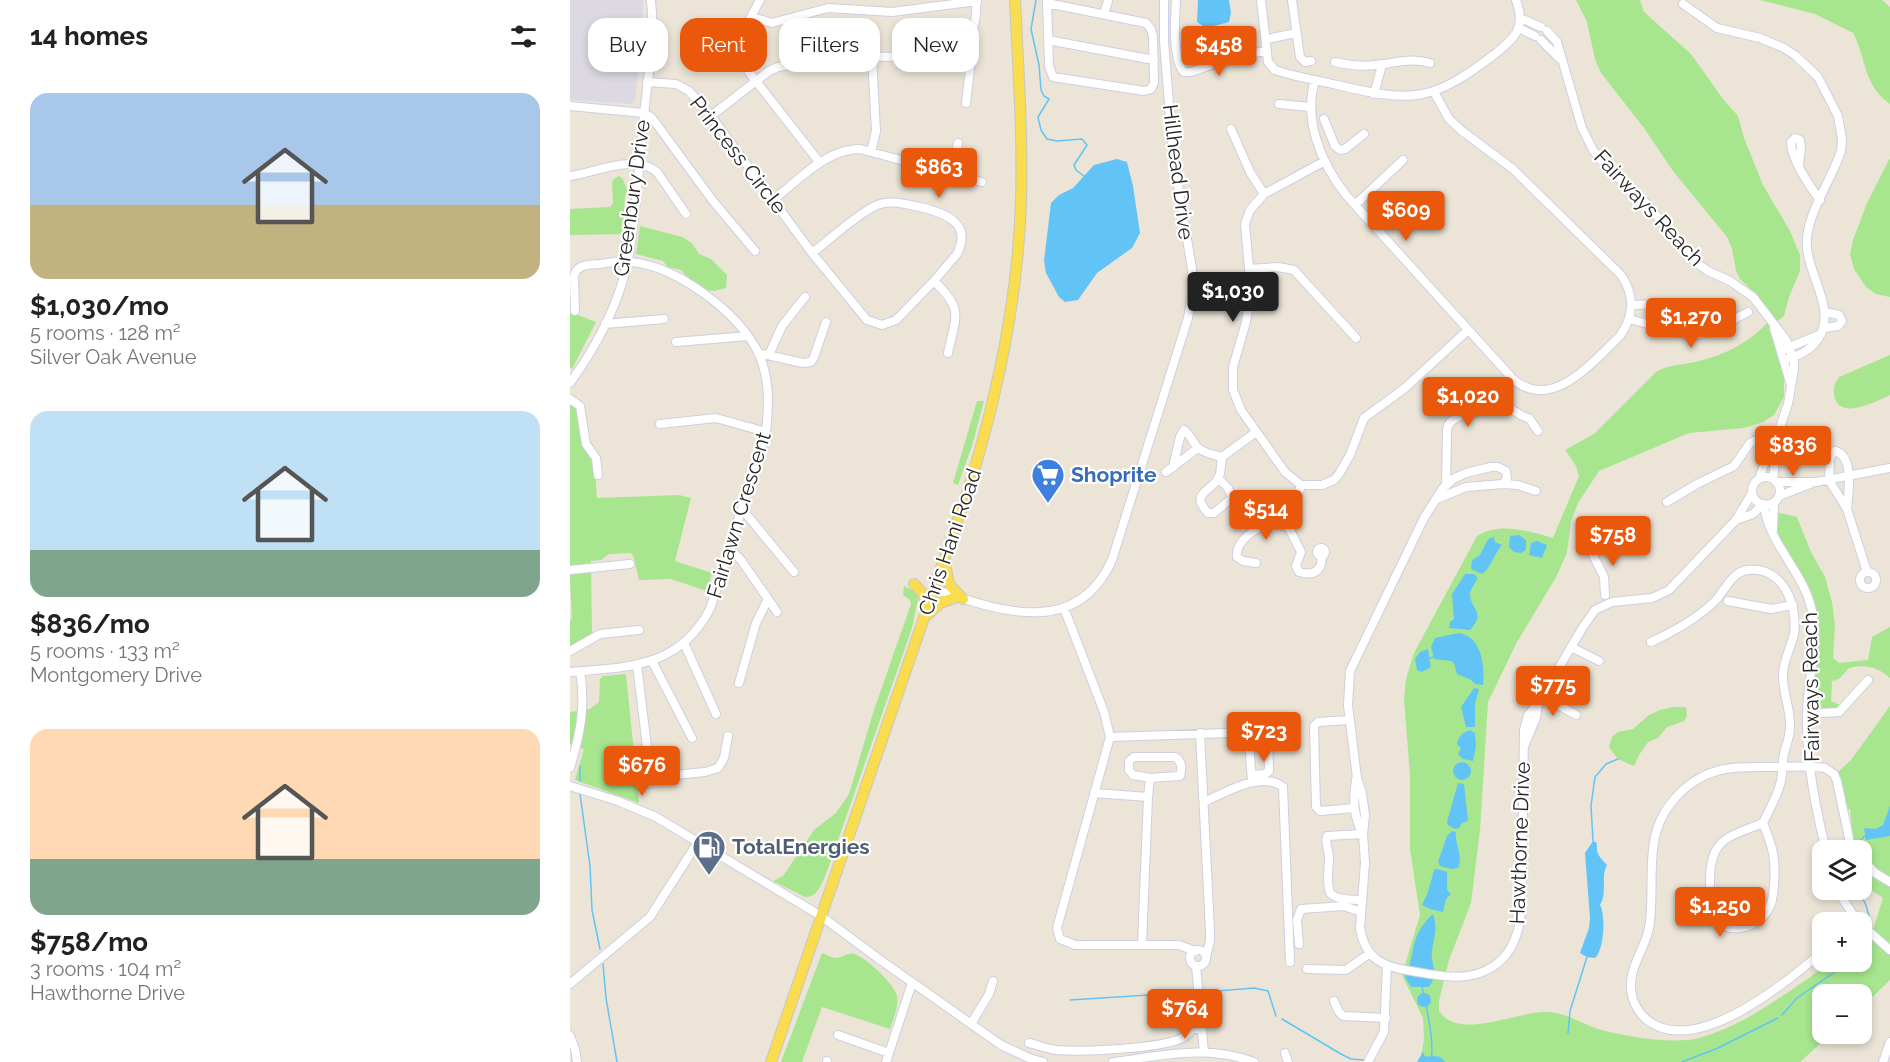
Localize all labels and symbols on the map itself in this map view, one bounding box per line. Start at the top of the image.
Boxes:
pin: $458 [1183,26,1255,77]
street label: Princess Circle [685,91,792,218]
street label: Hillhead Drive [1158,103,1199,241]
street label: Greenbury Drive [608,118,655,278]
street label: Fairways Reach [1589,144,1710,271]
pin: $863 [903,148,975,199]
pin: $609 [1370,191,1442,242]
pin: $1,030 [1184,272,1282,323]
pin: $1,270 [1642,298,1740,349]
pin: $1,020 [1419,377,1517,428]
pin: $836 [1757,426,1829,477]
street label: Fairlawn Crescent [701,429,776,601]
supermarket icon: Shoprite [1030,457,1066,504]
place label: Shoprite [1071,462,1157,487]
street label: Chris Hani Road [913,465,986,618]
pin: $514 [1230,490,1302,541]
pin: $758 [1577,516,1649,567]
street label: Fairways Reach [1797,612,1824,762]
pin: $775 [1517,666,1589,717]
pin: $723 [1228,712,1300,763]
pin: $676 [606,746,678,797]
street label: Hawthorne Drive [1504,761,1535,925]
fuel station icon: TotalEnergies [691,829,727,876]
place label: TotalEnergies [732,834,870,859]
pin: $1,250 [1671,887,1769,938]
pin: $764 [1149,989,1221,1040]

